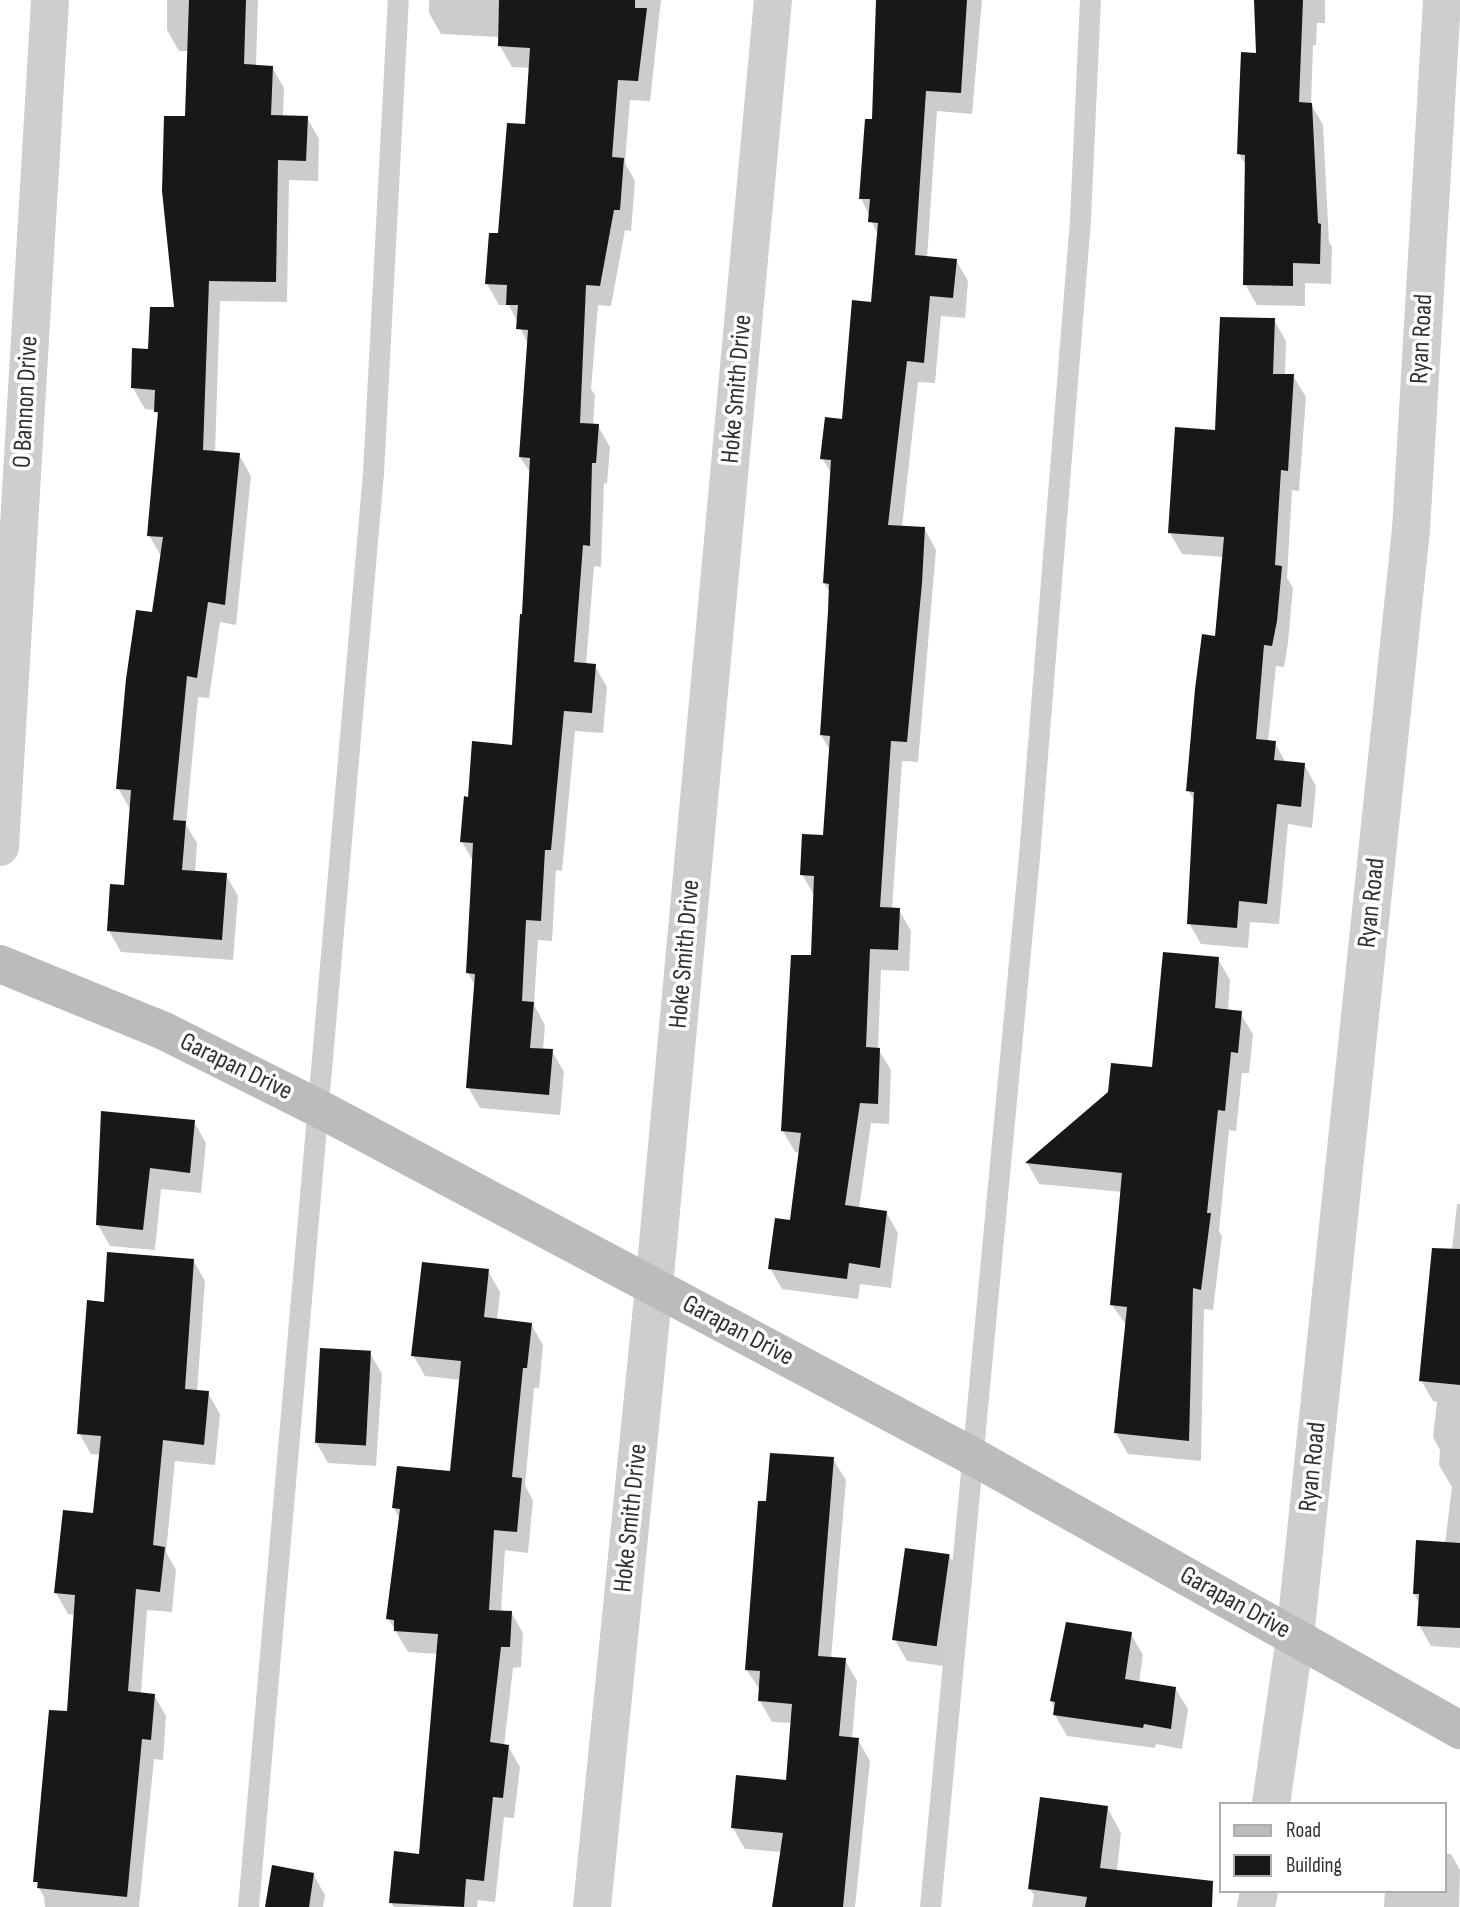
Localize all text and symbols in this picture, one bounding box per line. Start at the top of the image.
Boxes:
street label: Ryan Road [1404,293,1440,385]
street label: Hoke Smith Drive [715,313,759,465]
street label: O Bannon Drive [7,335,45,469]
street label: Ryan Road [1352,857,1392,949]
street label: Hoke Smith Drive [663,878,707,1030]
street label: Garapan Drive [175,1026,297,1108]
street label: Garapan Drive [677,1289,799,1373]
street label: Ryan Road [1293,1421,1333,1513]
street label: Hoke Smith Drive [608,1442,654,1594]
street label: Garapan Drive [1174,1560,1296,1646]
legend [1218,1802,1446,1893]
text: Road [1286,1818,1321,1843]
text: Building [1286,1853,1342,1878]

